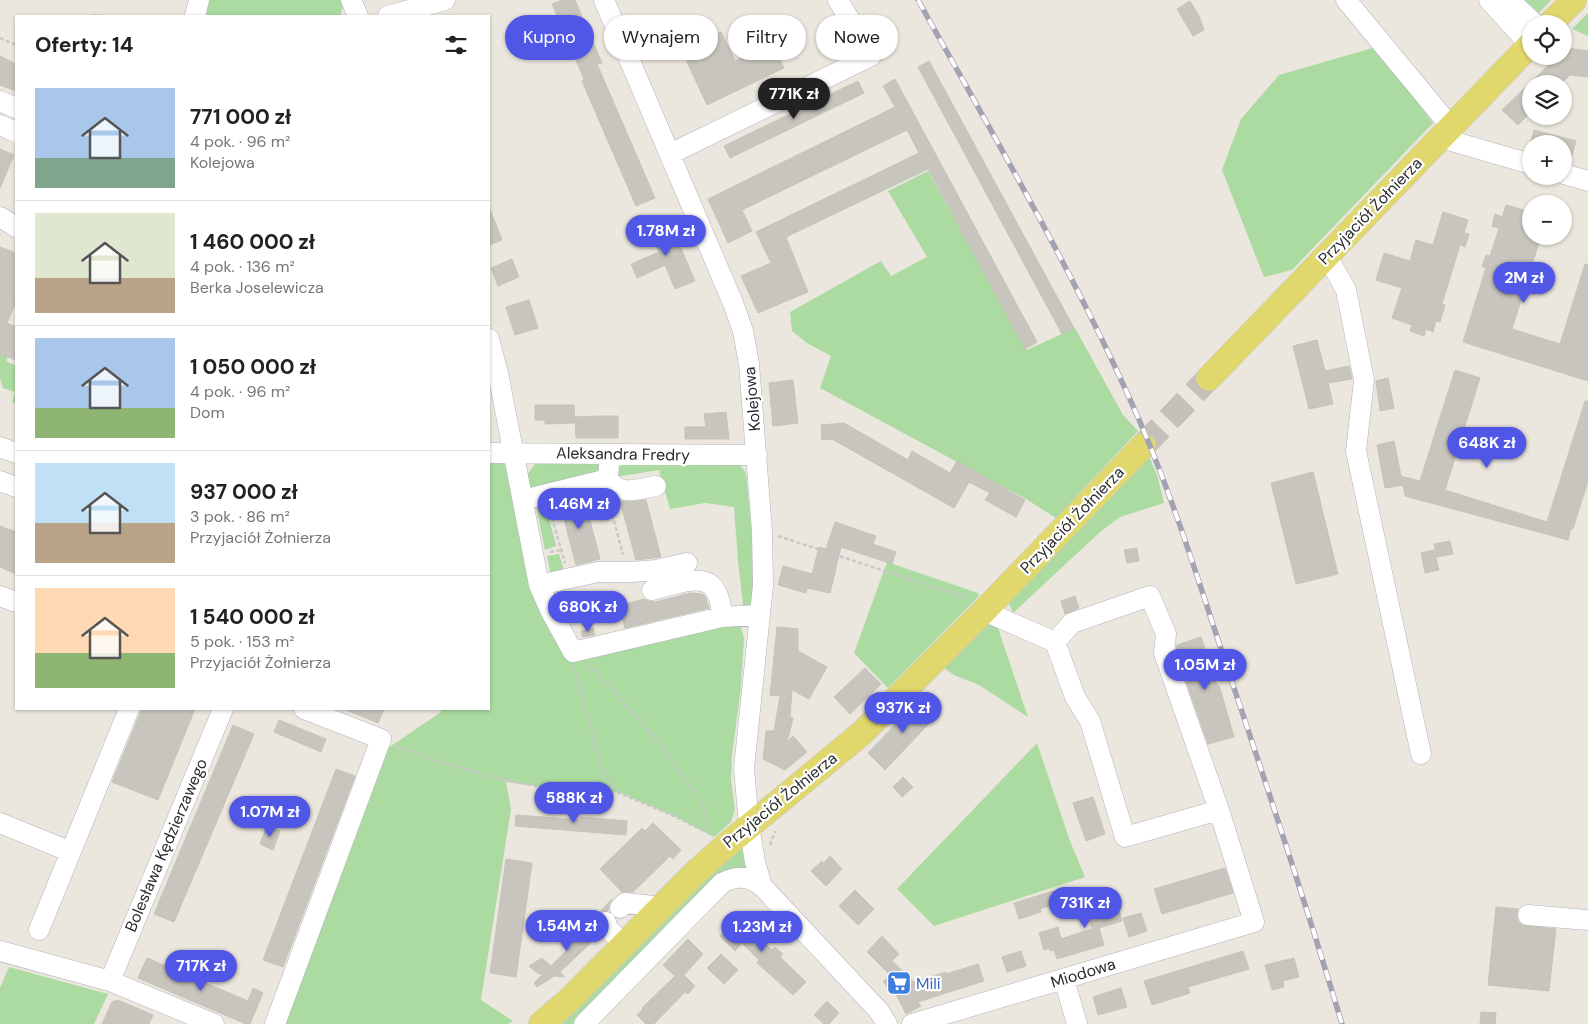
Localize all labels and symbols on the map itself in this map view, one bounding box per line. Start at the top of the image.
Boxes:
pin: 771K zł [748,78,840,120]
street label: Przyjaciół Żołnierza [1313,153,1427,269]
pin: 1.78M zł [614,214,718,257]
pin: 2M zł [1489,262,1559,304]
street label: Kolejowa [739,366,765,432]
pin: 648K zł [1441,426,1533,469]
street label: Aleksandra Fredry [556,442,690,466]
street label: Przyjaciół Żołnierza [1015,462,1129,578]
pin: 1.46M zł [527,488,631,530]
pin: 680K zł [542,590,634,633]
pin: 1.05M zł [1153,648,1257,691]
pin: 937K zł [857,692,949,734]
street label: Przyjaciół Żołnierza [719,747,841,853]
street label: Bolesława Kędzierzawego [120,755,212,935]
pin: 588K zł [528,782,620,824]
pin: 1.07M zł [218,796,322,838]
pin: 731K zł [1039,886,1131,929]
pin: 1.54M zł [515,910,619,952]
pin: 1.23M zł [710,910,814,953]
pin: 717K zł [155,950,247,992]
street label: Miodowa [1048,953,1118,993]
supermarket icon: Mili [886,970,912,996]
place label: Mili [916,973,941,994]

